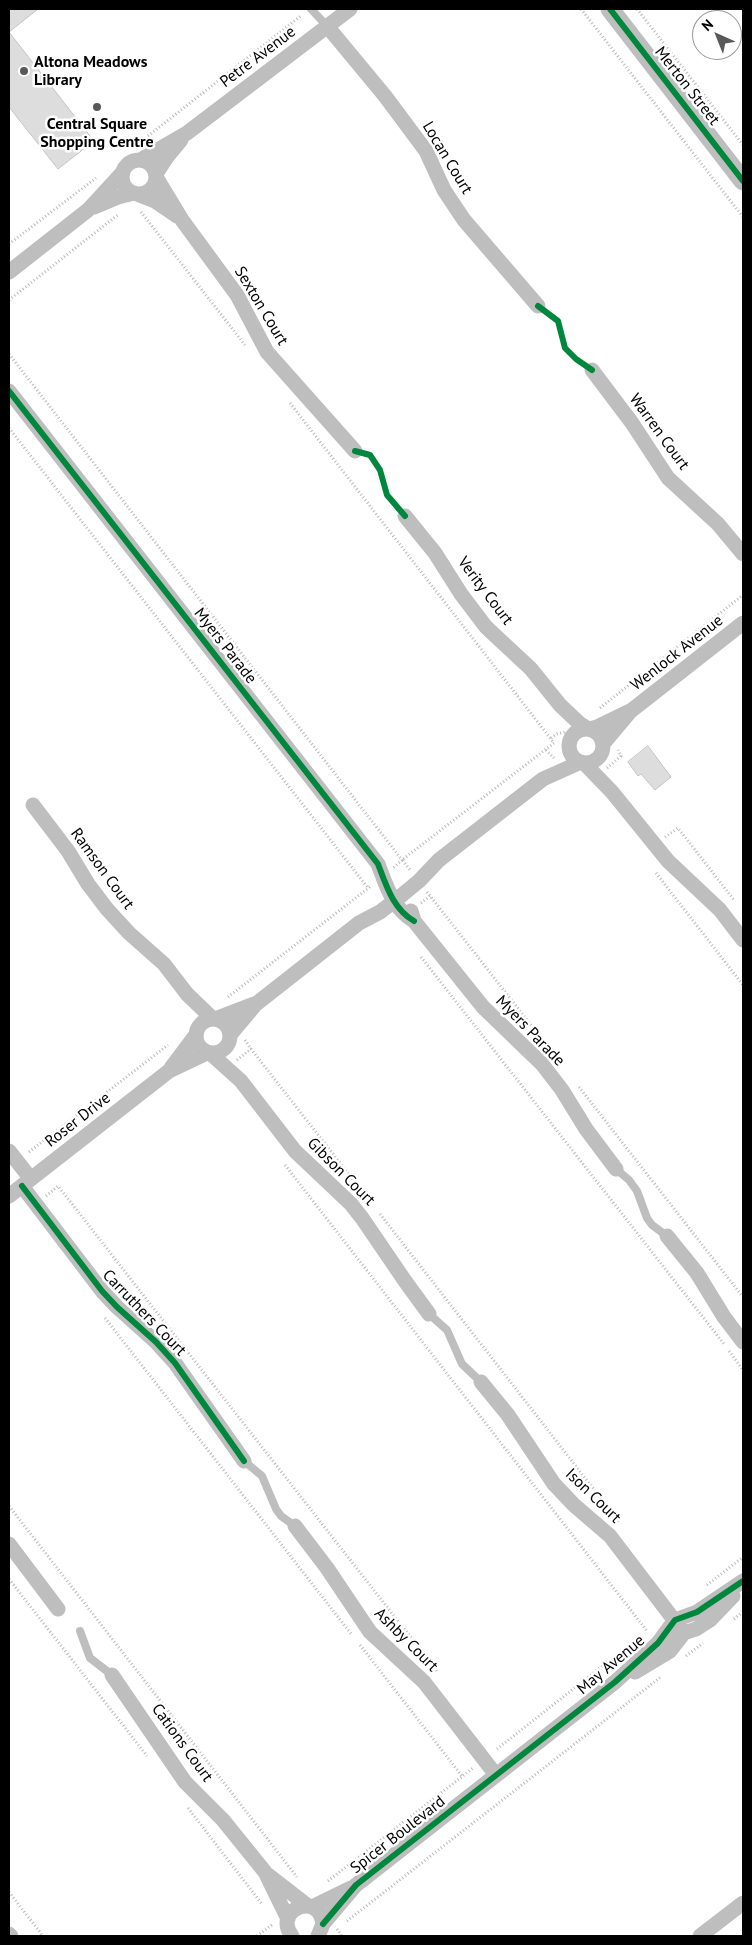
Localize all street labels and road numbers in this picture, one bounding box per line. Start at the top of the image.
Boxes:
street label: Petre Avenue [216,22,300,92]
street label: Merton Street [650,43,724,129]
street label: Locan Court [418,118,476,198]
street label: Sexton Court [230,263,292,349]
street label: Warren Court [625,390,693,474]
street label: Verity Court [453,553,517,629]
street label: Myers Parade [189,604,261,688]
street label: Wenlock Avenue [627,611,727,695]
street label: Ramson Court [66,825,138,913]
street label: Myers Parade [492,992,568,1070]
street label: Roser Drive [41,1088,115,1152]
street label: Gibson Court [303,1134,379,1210]
street label: Carruthers Court [98,1266,190,1360]
street label: Ison Court [561,1465,625,1527]
street label: Ashby Court [370,1604,442,1676]
street label: May Avenue [573,1631,649,1699]
street label: Cations Court [147,1700,217,1786]
street label: Spicer Boulevard [347,1792,449,1878]

